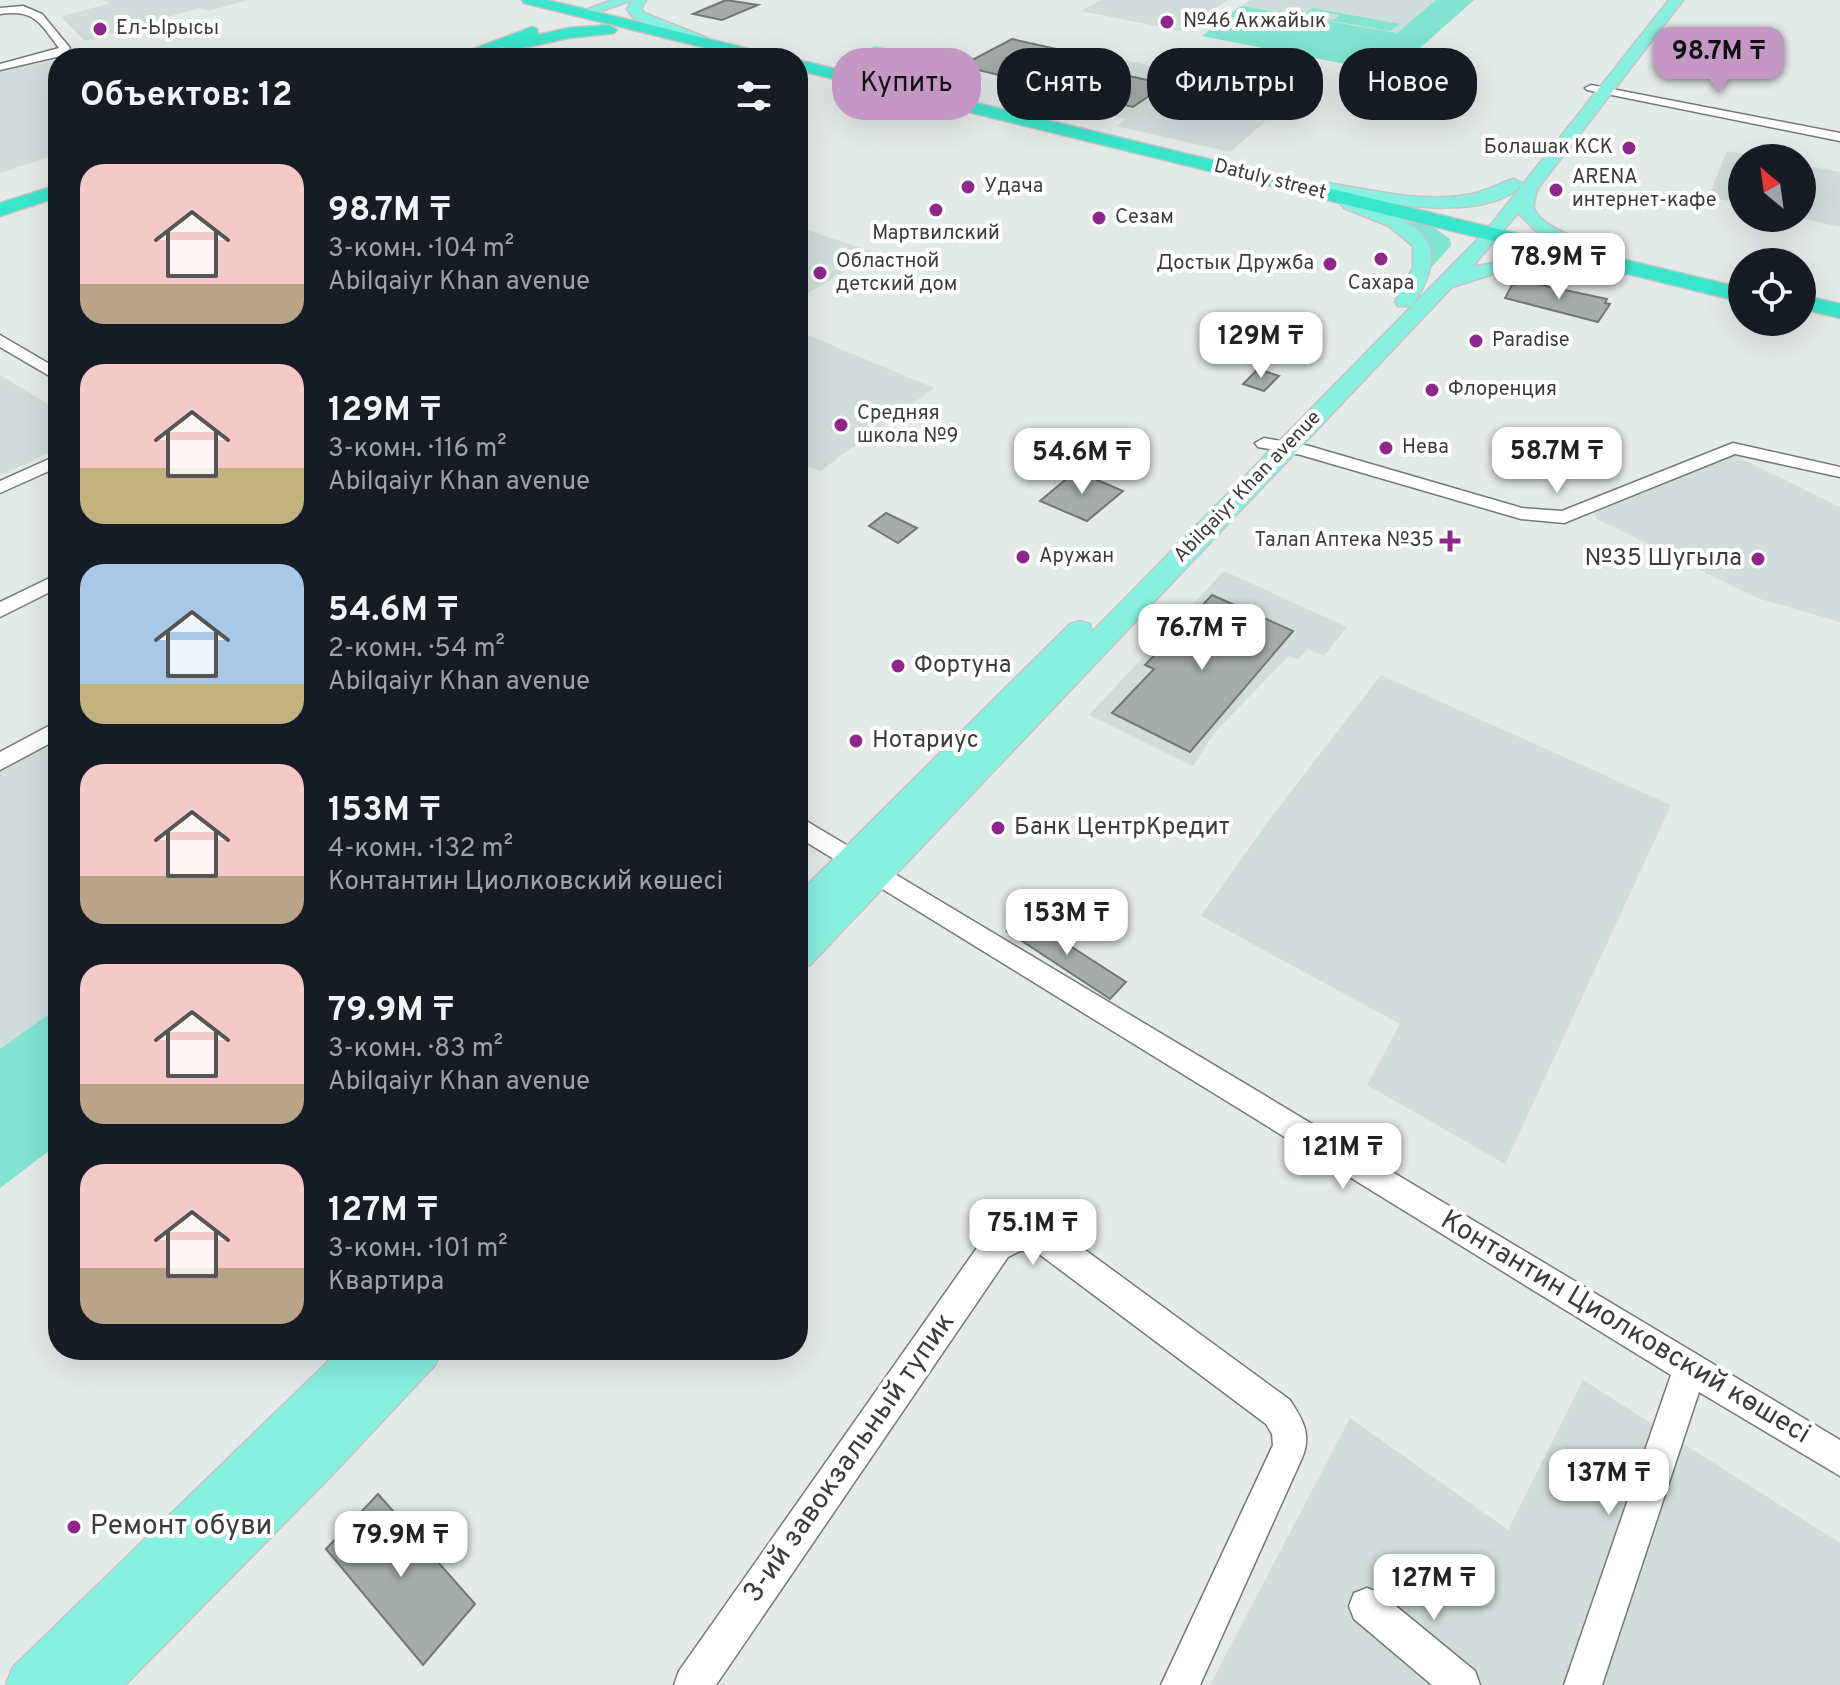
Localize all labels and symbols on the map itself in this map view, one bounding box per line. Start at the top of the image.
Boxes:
place label: №46 Акжайык [1183,9,1326,35]
marker: №46 Акжайык [1158,13,1176,31]
place label: Ел-Ырысы [116,16,219,42]
marker: Ел-Ырысы [91,20,109,38]
pin: 98.7M ₸ [1645,27,1793,95]
place label: Болашак КСК [1484,135,1613,161]
marker: Болашак КСК [1620,139,1638,157]
north arrow [1728,144,1816,232]
street label: Datuly street [1211,153,1329,207]
place label: ARENA интернет-кафе [1572,165,1716,214]
place label: Удача [984,174,1043,200]
marker: Удача [959,178,977,196]
marker: ARENA интернет-кафе [1547,181,1565,199]
marker: Мартвилский [927,201,945,219]
place label: Сезам [1115,205,1174,231]
marker: Сезам [1090,209,1108,227]
place label: Мартвилский [872,221,1000,247]
pin: 78.9M ₸ [1485,233,1633,301]
place label: Областной детский дом [836,249,957,298]
marker: Сахара [1372,250,1390,268]
place label: Достык Дружба [1156,251,1314,277]
marker: Достык Дружба [1321,255,1339,273]
marker: Областной детский дом [811,264,829,282]
place label: Сахара [1348,271,1414,297]
pin: 129M ₸ [1196,312,1326,380]
place label: Paradise [1492,328,1569,354]
marker: Paradise [1467,332,1485,350]
place label: Флоренция [1448,377,1557,403]
marker: Флоренция [1423,381,1441,399]
place label: Средняя школа №9 [857,401,959,450]
street label: Abilqaiyr Khan avenue [1169,406,1327,568]
marker: Средняя школа №9 [832,416,850,434]
pin: 58.7M ₸ [1483,427,1631,495]
pin: 54.6M ₸ [1008,428,1156,496]
place label: Нева [1402,435,1449,461]
marker: Нева [1377,439,1395,457]
place label: Талап Аптека №35 [1255,528,1434,554]
marker: Талап Аптека №35 [1441,532,1459,550]
place label: Аружан [1039,544,1114,570]
place label: №35 Шугыла [1585,544,1742,574]
marker: Аружан [1014,548,1032,566]
marker: №35 Шугыла [1749,550,1767,568]
pin: 76.7M ₸ [1128,604,1276,672]
place label: Фортуна [914,651,1011,681]
marker: Фортуна [889,657,907,675]
place label: Нотариус [872,726,979,756]
marker: Нотариус [847,732,865,750]
place label: Банк ЦентрКредит [1014,813,1230,843]
marker: Банк ЦентрКредит [989,819,1007,837]
pin: 153M ₸ [1002,889,1132,957]
pin: 121M ₸ [1278,1123,1408,1191]
pin: 75.1M ₸ [959,1199,1107,1267]
street label: Контантин Циолковский көшесі [1433,1203,1817,1453]
street label: 3-ий завокзальный тупик [736,1306,964,1610]
pin: 137M ₸ [1544,1449,1674,1517]
place label: Ремонт обуви [90,1509,272,1545]
pin: 79.9M ₸ [327,1511,475,1579]
marker: Ремонт обуви [65,1518,83,1536]
pin: 127M ₸ [1369,1554,1499,1622]

